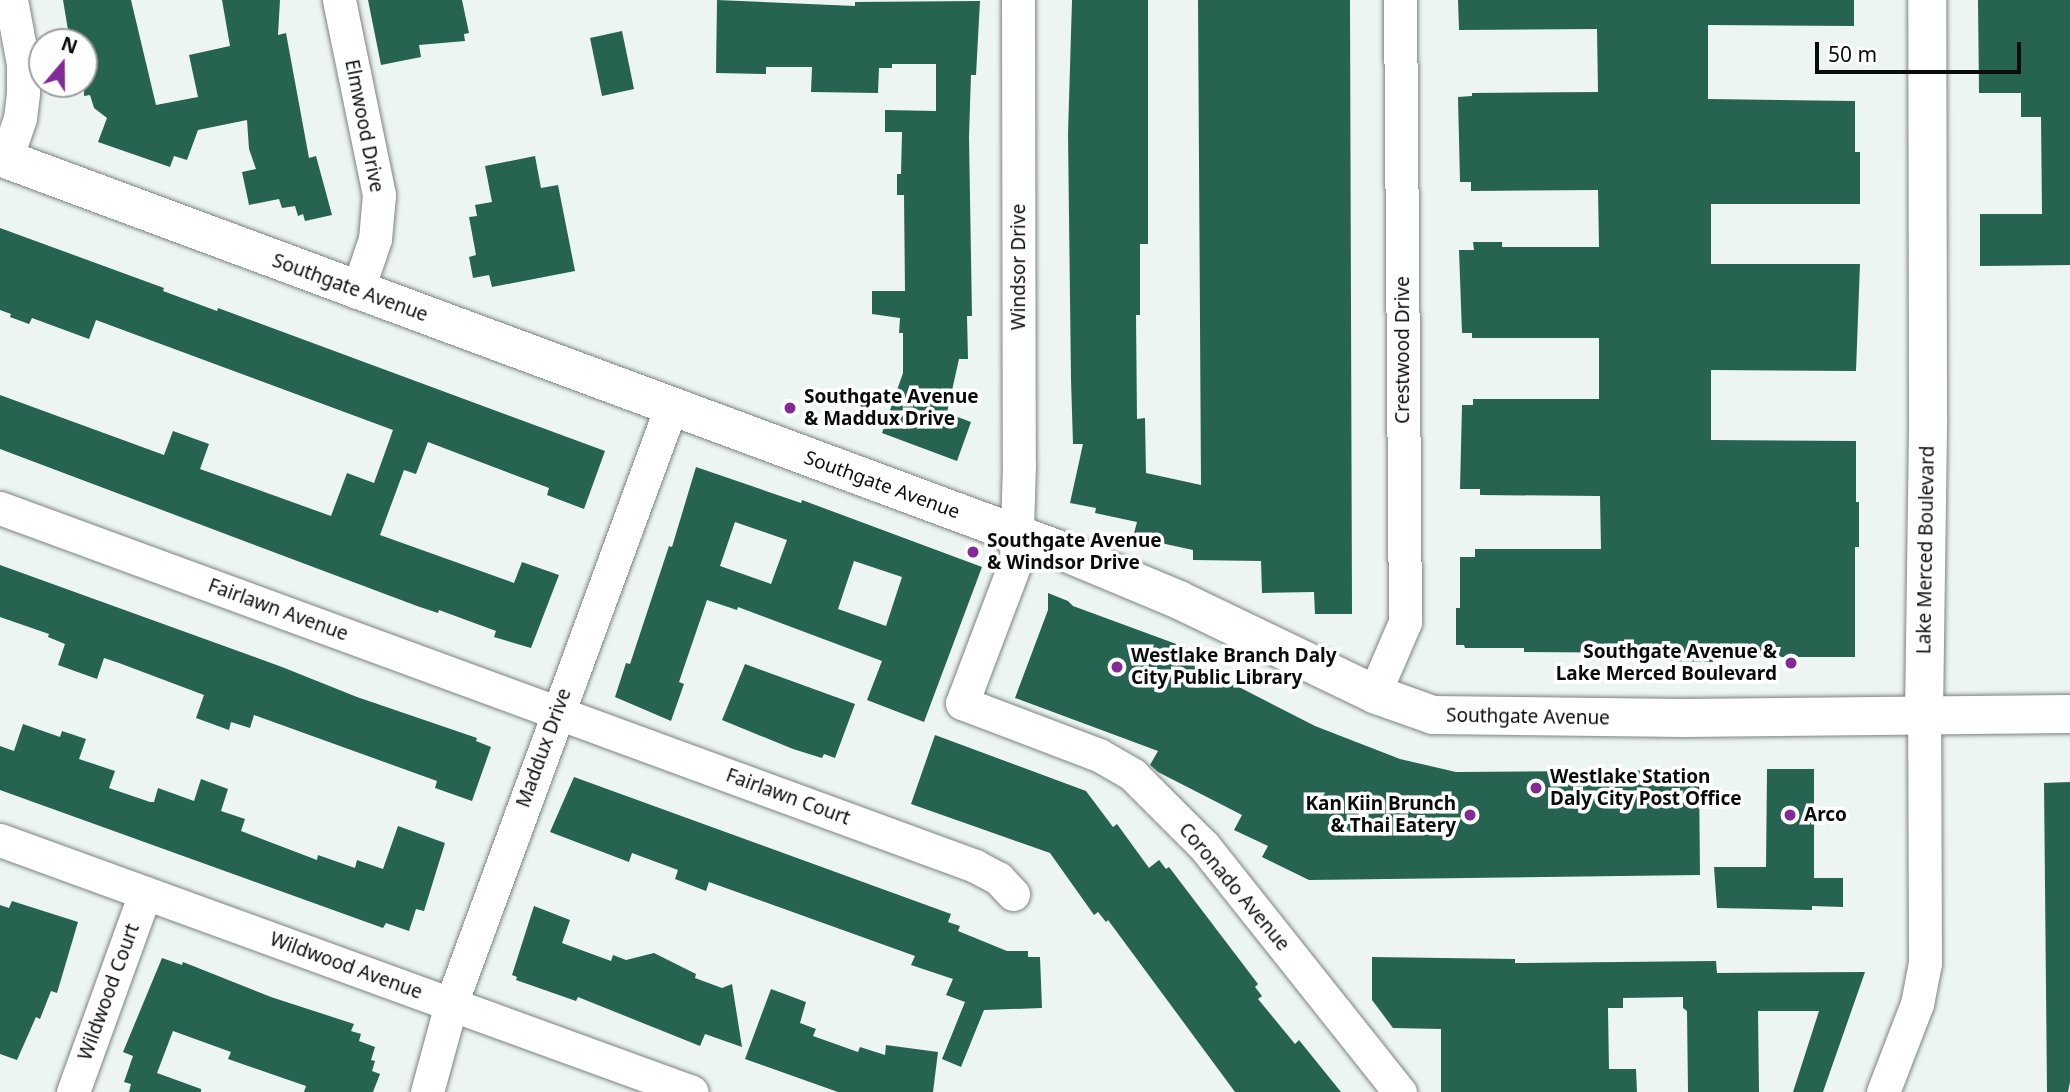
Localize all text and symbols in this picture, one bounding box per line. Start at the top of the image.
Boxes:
north arrow [28,28,98,98]
scale bar [1818,28,2024,72]
text: N [58,30,81,60]
text: 50 m [1828,40,1877,68]
street label: Elmwood Drive [340,58,388,194]
street label: Windsor Drive [1008,204,1030,330]
street label: Southgate Avenue [269,249,431,327]
street label: Crestwood Drive [1392,276,1414,424]
place label: Southgate Avenue & Maddux Drive [804,386,979,430]
marker: Southgate Avenue & Maddux Drive [782,400,798,416]
street label: Southgate Avenue [801,446,963,524]
street label: Lake Merced Boulevard [1913,446,1939,654]
place label: Southgate Avenue & Windsor Drive [987,530,1162,574]
marker: Southgate Avenue & Windsor Drive [965,544,981,560]
street label: Fairlawn Avenue [205,574,351,646]
place label: Southgate Avenue & Lake Merced Boulevard [1556,641,1777,685]
place label: Westlake Branch Daly City Public Library [1131,645,1337,689]
marker: Southgate Avenue & Lake Merced Boulevard [1783,655,1799,671]
marker: Westlake Branch Daly City Public Library [1109,659,1125,675]
street label: Maddux Drive [512,685,576,811]
street label: Southgate Avenue [1446,704,1610,730]
street label: Fairlawn Court [723,764,853,830]
place label: Westlake Station Daly City Post Office [1550,766,1742,810]
marker: Westlake Station Daly City Post Office [1528,780,1544,796]
place label: Kan Kiin Brunch & Thai Eatery [1305,793,1456,837]
place label: Arco [1804,804,1847,826]
marker: Kan Kiin Brunch & Thai Eatery [1462,807,1478,823]
marker: Arco [1782,807,1798,823]
street label: Coronado Avenue [1174,819,1294,955]
street label: Wildwood Court [74,921,144,1063]
street label: Wildwood Avenue [267,928,425,1004]

